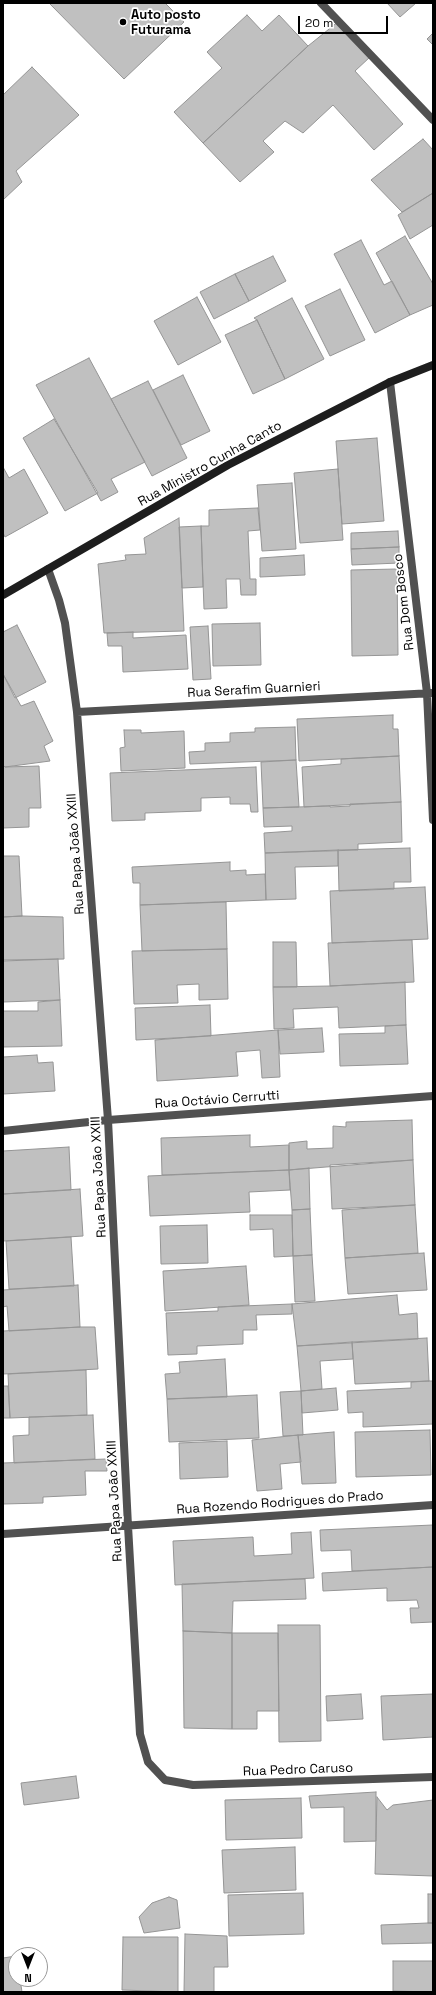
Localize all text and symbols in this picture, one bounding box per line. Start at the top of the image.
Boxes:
place label: Auto posto Futurama [131,7,201,38]
scale bar [300,8,390,34]
text: 20 m [305,15,333,31]
marker: Auto posto Futurama [118,17,128,27]
street label: Rua Ministro Cunha Canto [135,418,285,510]
street label: Rua Dom Bosco [390,553,418,651]
street label: Rua Serafim Guarnieri [187,679,321,701]
street label: Rua Papa João XXIII [64,793,88,915]
street label: Rua Octávio Cerrutti [154,1088,280,1112]
street label: Rua Papa João XXIII [88,1116,110,1238]
street label: Rua Papa João XXIII [104,1440,126,1562]
street label: Rua Rozendo Rodrigues do Prado [176,1488,384,1518]
street label: Rua Pedro Caruso [243,1760,353,1780]
north arrow [8,1947,48,1987]
text: N [24,1971,32,1985]

